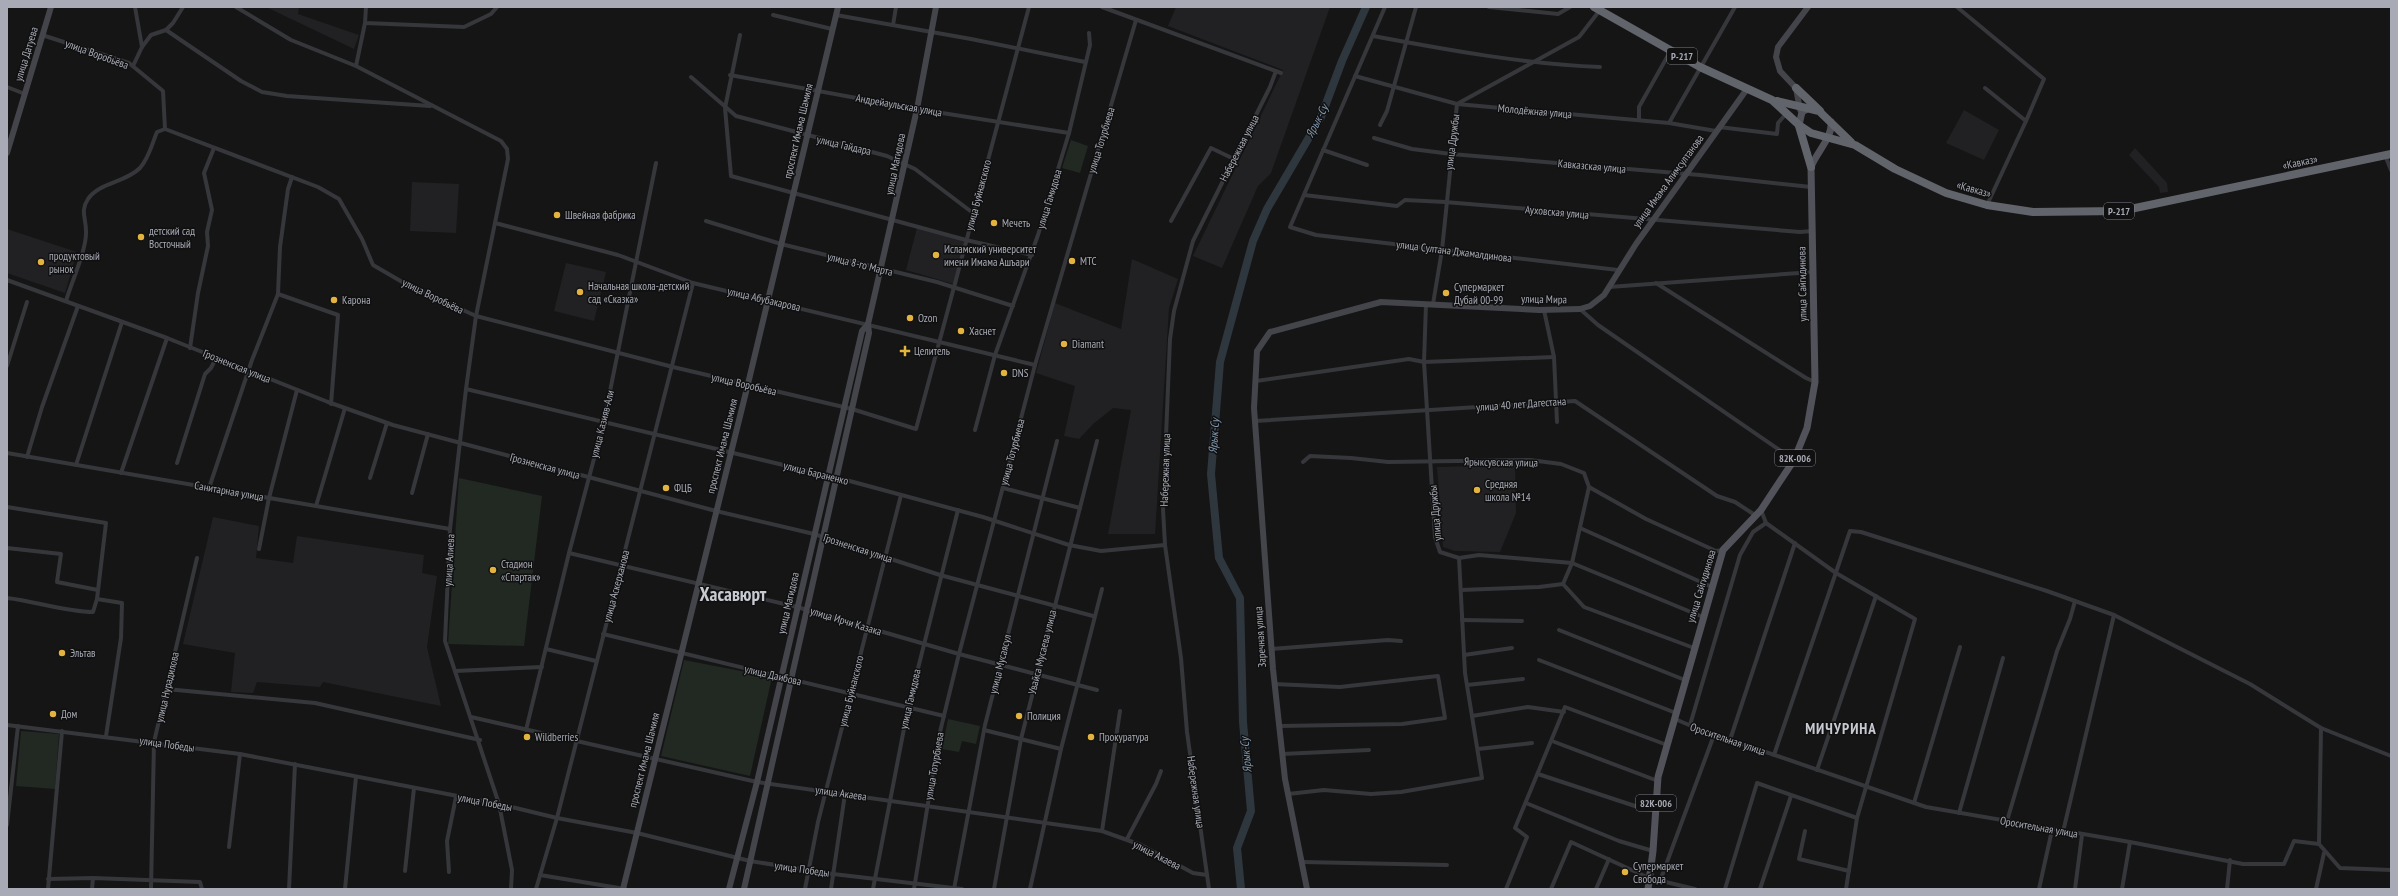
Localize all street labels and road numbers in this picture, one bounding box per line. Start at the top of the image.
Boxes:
street label: улица Датуева [11,25,41,83]
street label: улица Воробьёва [63,36,131,72]
road number: Р-217 [1667,48,1697,64]
street label: проспект Имама Шамиля [780,82,816,180]
street label: Андрейаульская улица [855,91,943,119]
street label: Молодёжная улица [1497,101,1573,121]
street label: улица Тотурбиева [1084,105,1118,175]
street label: Набережная улица [1216,112,1262,184]
street label: улица Дружбы [1442,113,1462,171]
street label: улица Гайдара [815,132,873,158]
street label: улица Магидова [882,132,908,196]
street label: улица Имама Алимсултанова [1629,132,1707,230]
street label: «Кавказ» [2281,151,2319,173]
street label: Кавказская улица [1557,156,1627,176]
street label: улица Буйнакского [962,158,994,232]
street label: улица Гамидова [1033,168,1065,230]
street label: «Кавказ» [1955,177,1993,201]
street label: Ауховская улица [1524,202,1590,222]
road number: Р-217 [2104,203,2134,219]
street label: улица Султана Джамалдинова [1395,237,1513,265]
street label: улица Сайгидинова [1794,246,1810,322]
street label: улица 8-го Марта [826,249,894,279]
street label: улица Воробьёва [400,275,466,317]
street label: улица Абубакарова [726,284,802,314]
street label: улица Мира [1521,292,1567,306]
street label: Грозненская улица [201,346,273,386]
street label: улица Воробьёва [710,370,778,398]
street label: улица Казияв-Али [587,388,617,459]
street label: улица 40 лет Дагестана [1475,394,1567,414]
street label: проспект Имама Шамиля [703,397,741,495]
street label: улица Тотурбиева [996,417,1028,487]
street label: Набережная улица [1157,433,1173,507]
street label: Грозненская улица [508,450,582,482]
road number: 82К-006 [1775,450,1815,466]
street label: Ярыксувская улица [1464,454,1538,470]
street label: улица Бараненко [782,458,850,488]
street label: Санитарная улица [193,478,265,504]
street label: улица Дружбы [1426,484,1444,542]
street label: Грозненская улица [822,530,894,566]
street label: улица Алиева [441,533,457,587]
street label: улица Аскерханова [600,548,632,624]
street label: улица Сайгидинова [1683,548,1719,624]
street label: улица Магидова [774,571,802,635]
street label: улица Ирчи Казака [809,603,883,639]
street label: Заречная улица [1251,606,1269,668]
street label: Увайса Мусаева улица [1025,608,1059,696]
street label: улица Мусаясул [986,633,1014,695]
street label: улица Нурадилова [152,650,182,724]
street label: улица Буйнакского [835,654,867,728]
street label: улица Даибова [743,662,803,688]
street label: улица Гамидова [896,668,924,730]
street label: проспект Имама Шамиля [625,711,663,809]
street label: Оросительная улица [1688,720,1768,758]
street label: улица Тотурбиева [921,731,947,801]
street label: улица Победы [139,733,195,755]
street label: Набережная улица [1184,755,1208,829]
street label: улица Акаева [814,782,868,804]
street label: улица Победы [457,790,514,814]
road number: 82К-006 [1636,795,1676,811]
street label: Оросительная улица [1999,813,2079,841]
street label: улица Акаева [1131,837,1183,873]
street label: улица Победы [774,858,830,880]

